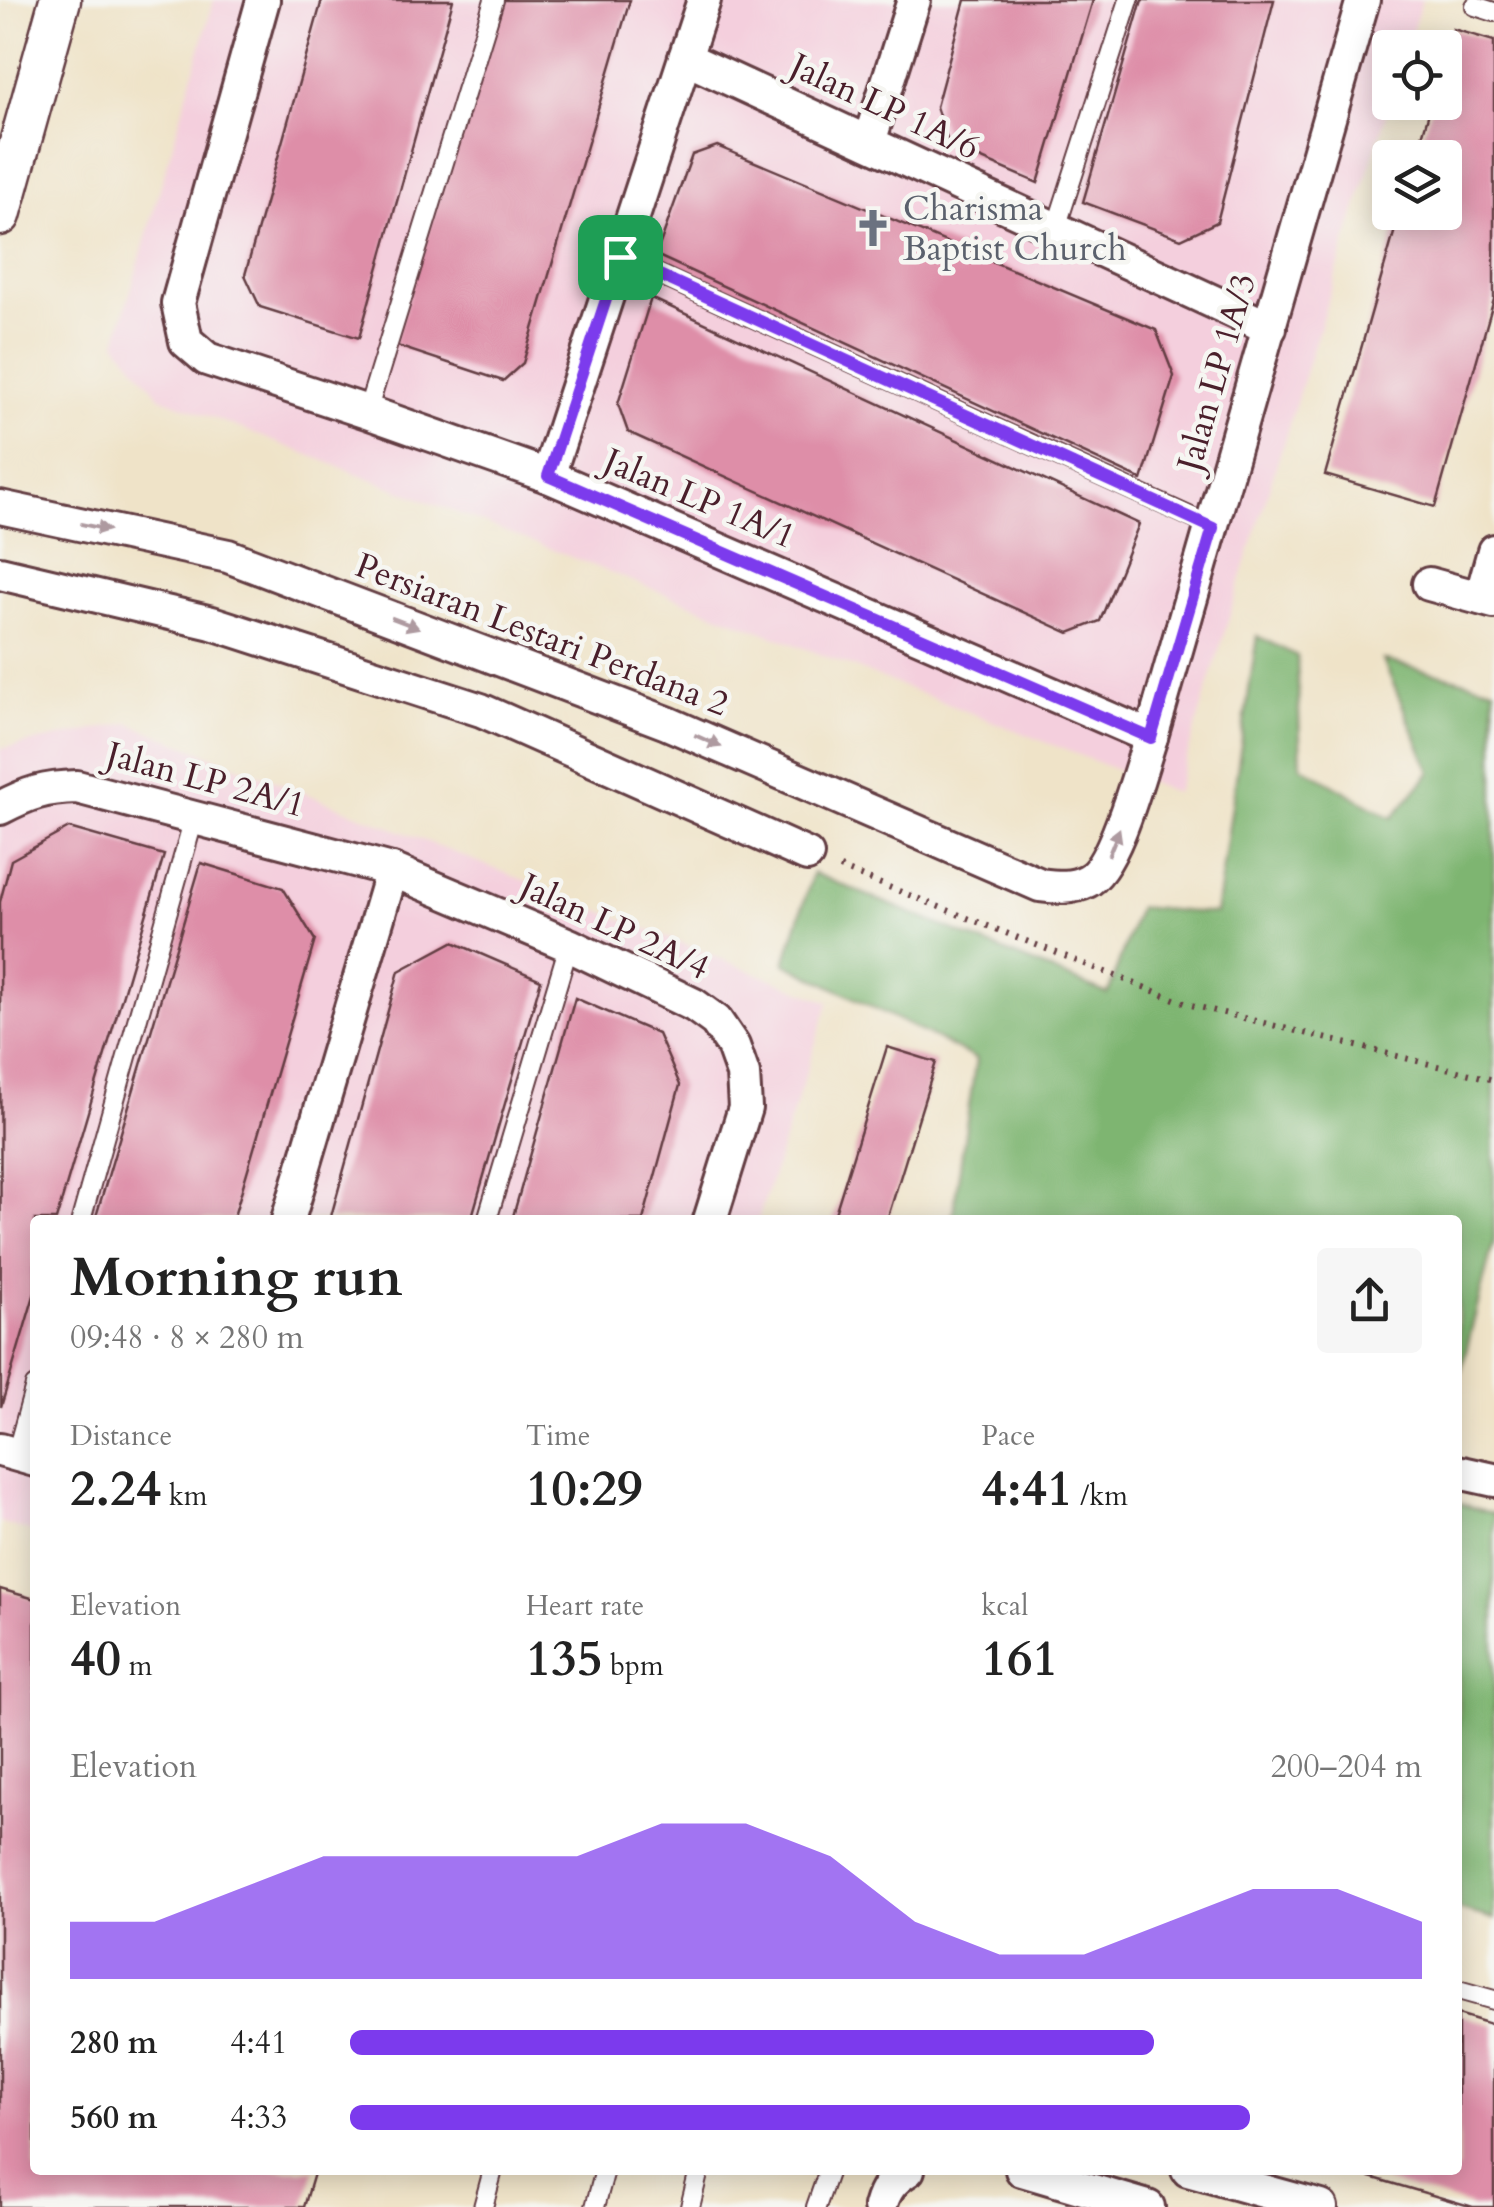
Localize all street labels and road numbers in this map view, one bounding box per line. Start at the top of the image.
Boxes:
street label: Jalan LP 1A/6 [778,40,987,172]
street label: Jalan LP 1A/3 [1164,268,1268,482]
street label: Jalan LP 1A/1 [592,435,803,561]
street label: Persiaran Lestari Perdana 2 [348,542,735,728]
street label: Jalan LP 2A/1 [96,729,310,830]
street label: Jalan LP 2A/4 [508,860,717,992]

